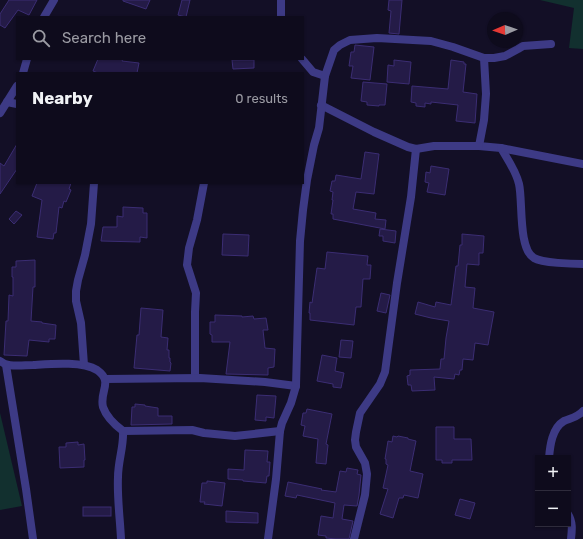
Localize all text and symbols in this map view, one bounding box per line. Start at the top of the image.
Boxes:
north arrow [487,12,523,48]
search box [16,16,304,60]
icon: search [30,27,52,49]
text: Search here [62,29,146,47]
text: Nearby [32,88,93,108]
text: 0 results [235,91,288,106]
map controls [535,455,571,527]
button: + [535,455,571,491]
button: − [535,491,571,527]

